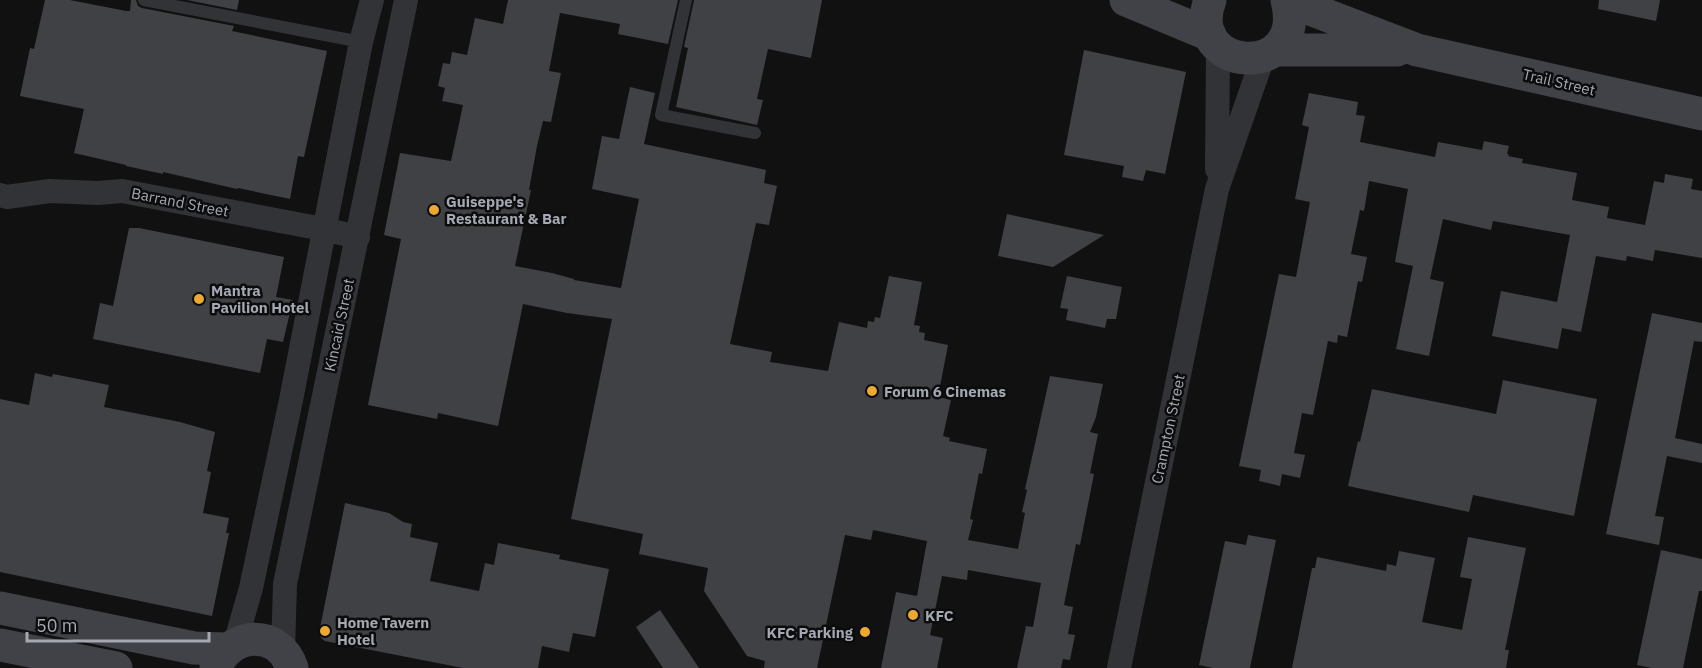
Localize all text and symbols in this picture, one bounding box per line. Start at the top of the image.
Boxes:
street label: Trail Street [1521,64,1597,100]
street label: Barrand Street [130,183,230,221]
place label: Guiseppe's Restaurant & Bar [446,192,567,228]
marker: Guiseppe's Restaurant & Bar [427,203,441,217]
street label: Kincaid Street [320,277,358,373]
place label: Mantra Pavilion Hotel [211,281,309,317]
marker: Mantra Pavilion Hotel [192,292,206,306]
street label: Crampton Street [1147,373,1189,485]
place label: Forum 6 Cinemas [884,382,1007,401]
marker: Forum 6 Cinemas [865,384,879,398]
scale bar [27,605,208,643]
place label: KFC [925,606,954,625]
marker: KFC [906,608,920,622]
place label: Home Tavern Hotel [337,613,429,649]
text: 50 m [36,614,78,637]
place label: KFC Parking [767,623,854,642]
marker: Home Tavern Hotel [318,624,332,638]
marker: KFC Parking [858,625,872,639]

